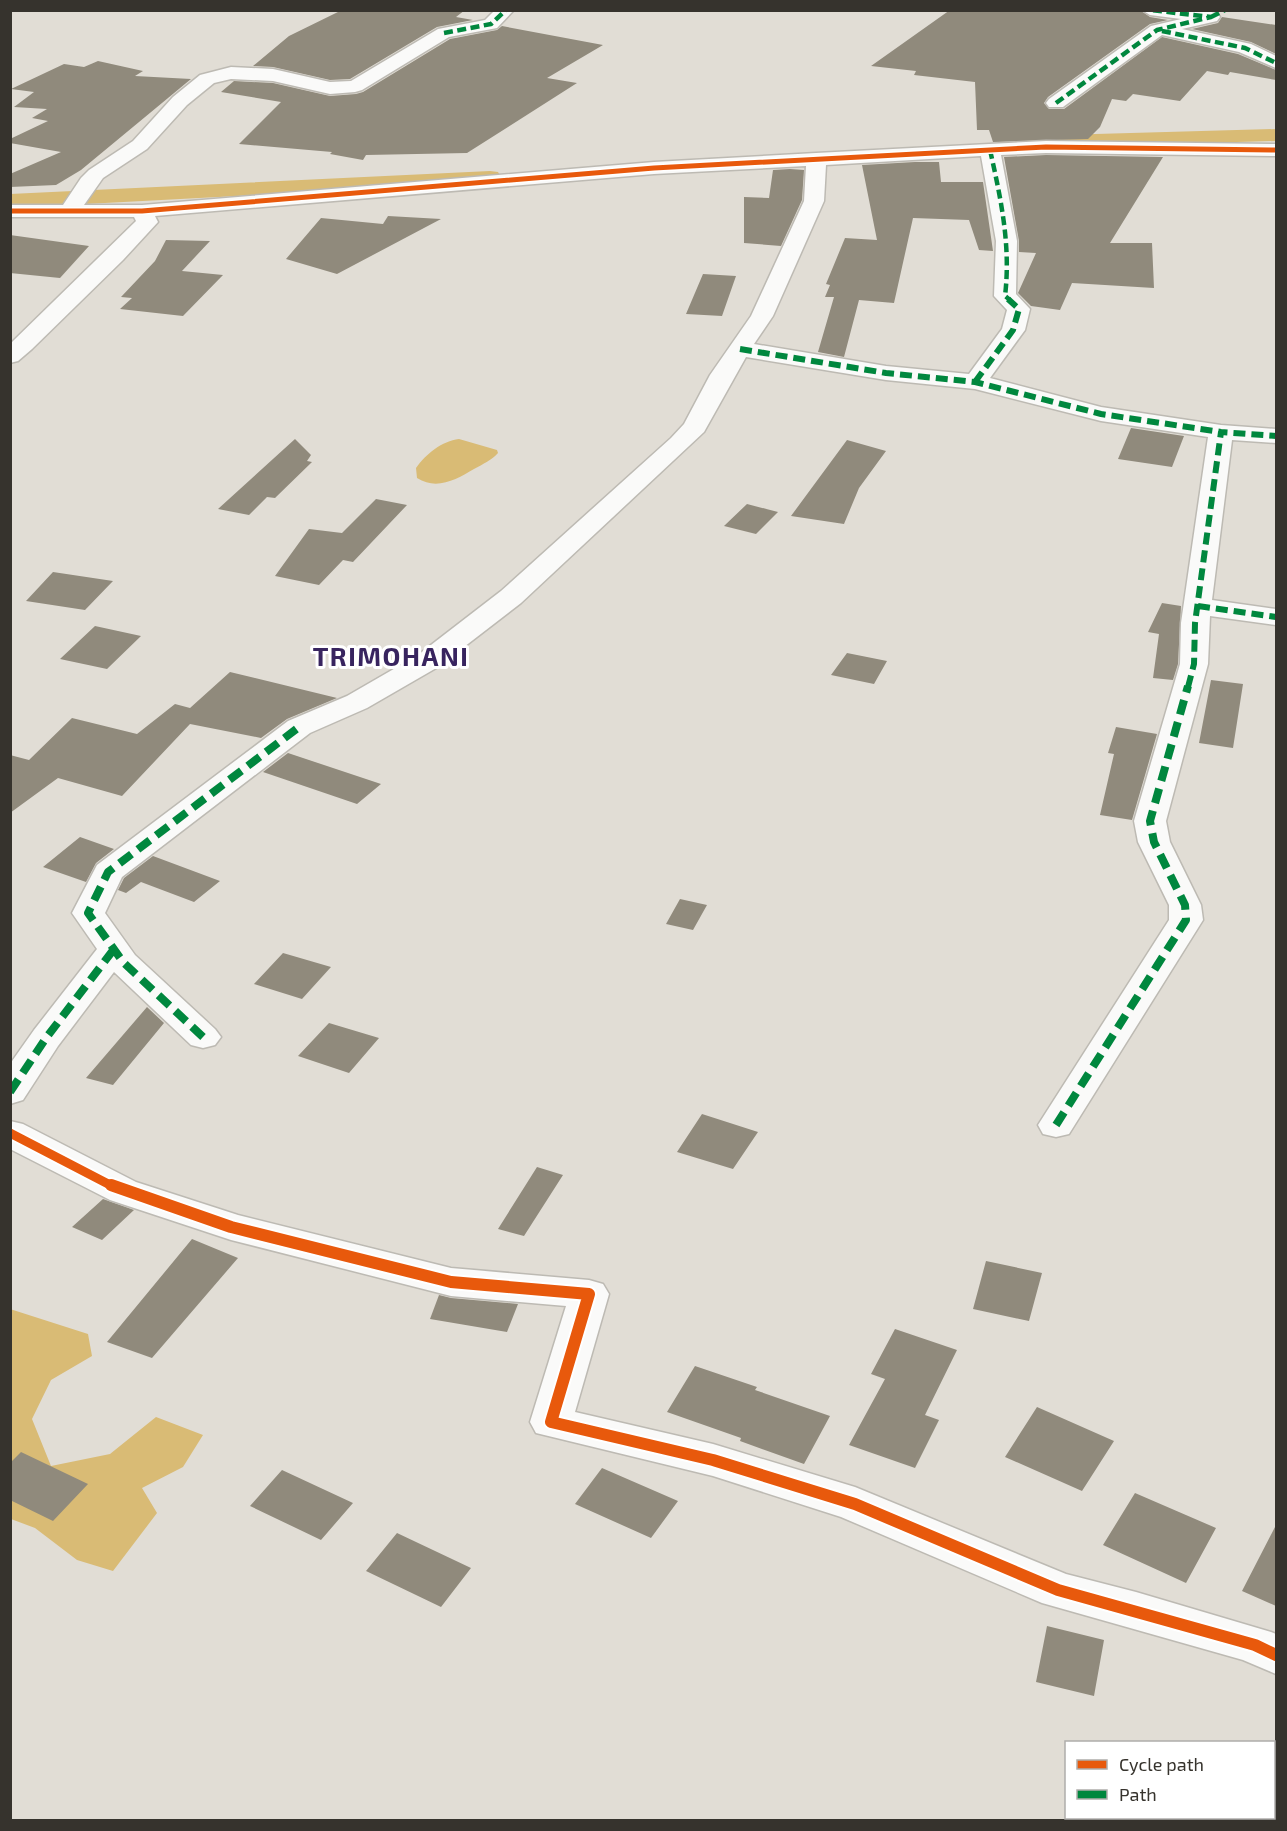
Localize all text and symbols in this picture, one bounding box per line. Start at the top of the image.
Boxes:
district label: TRIMOHANI [313,640,469,671]
legend [1065,1741,1275,1819]
text: Cycle path [1119,1753,1204,1775]
text: Path [1119,1783,1157,1805]

